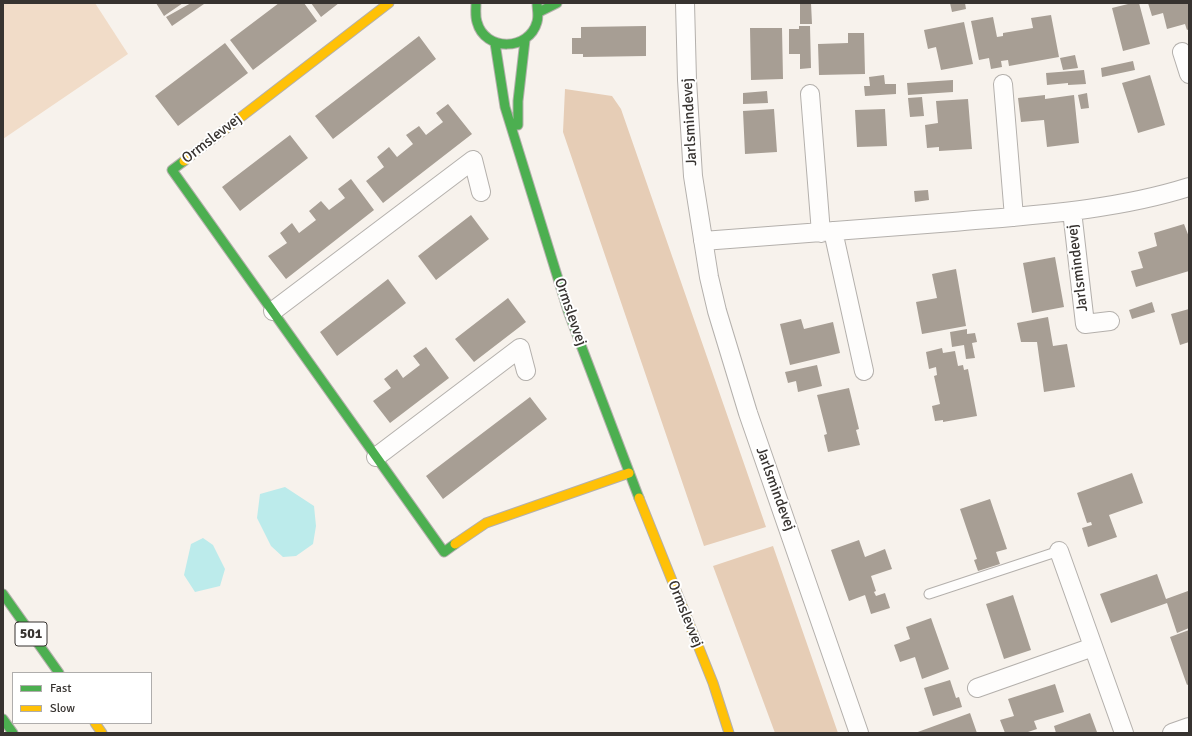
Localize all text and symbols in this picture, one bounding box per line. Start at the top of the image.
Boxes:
street label: Jarlsmindevej [679,77,701,167]
street label: Ormslevvej [179,110,245,168]
street label: Jarlsmindevej [1064,223,1092,313]
street label: Ormslevvej [550,276,590,348]
street label: Jarlsmindevej [751,444,799,534]
street label: Ormslevvej [663,578,707,650]
road number: 501 [15,622,47,646]
legend [12,672,152,724]
text: Fast [50,681,71,696]
text: Slow [50,701,75,716]

